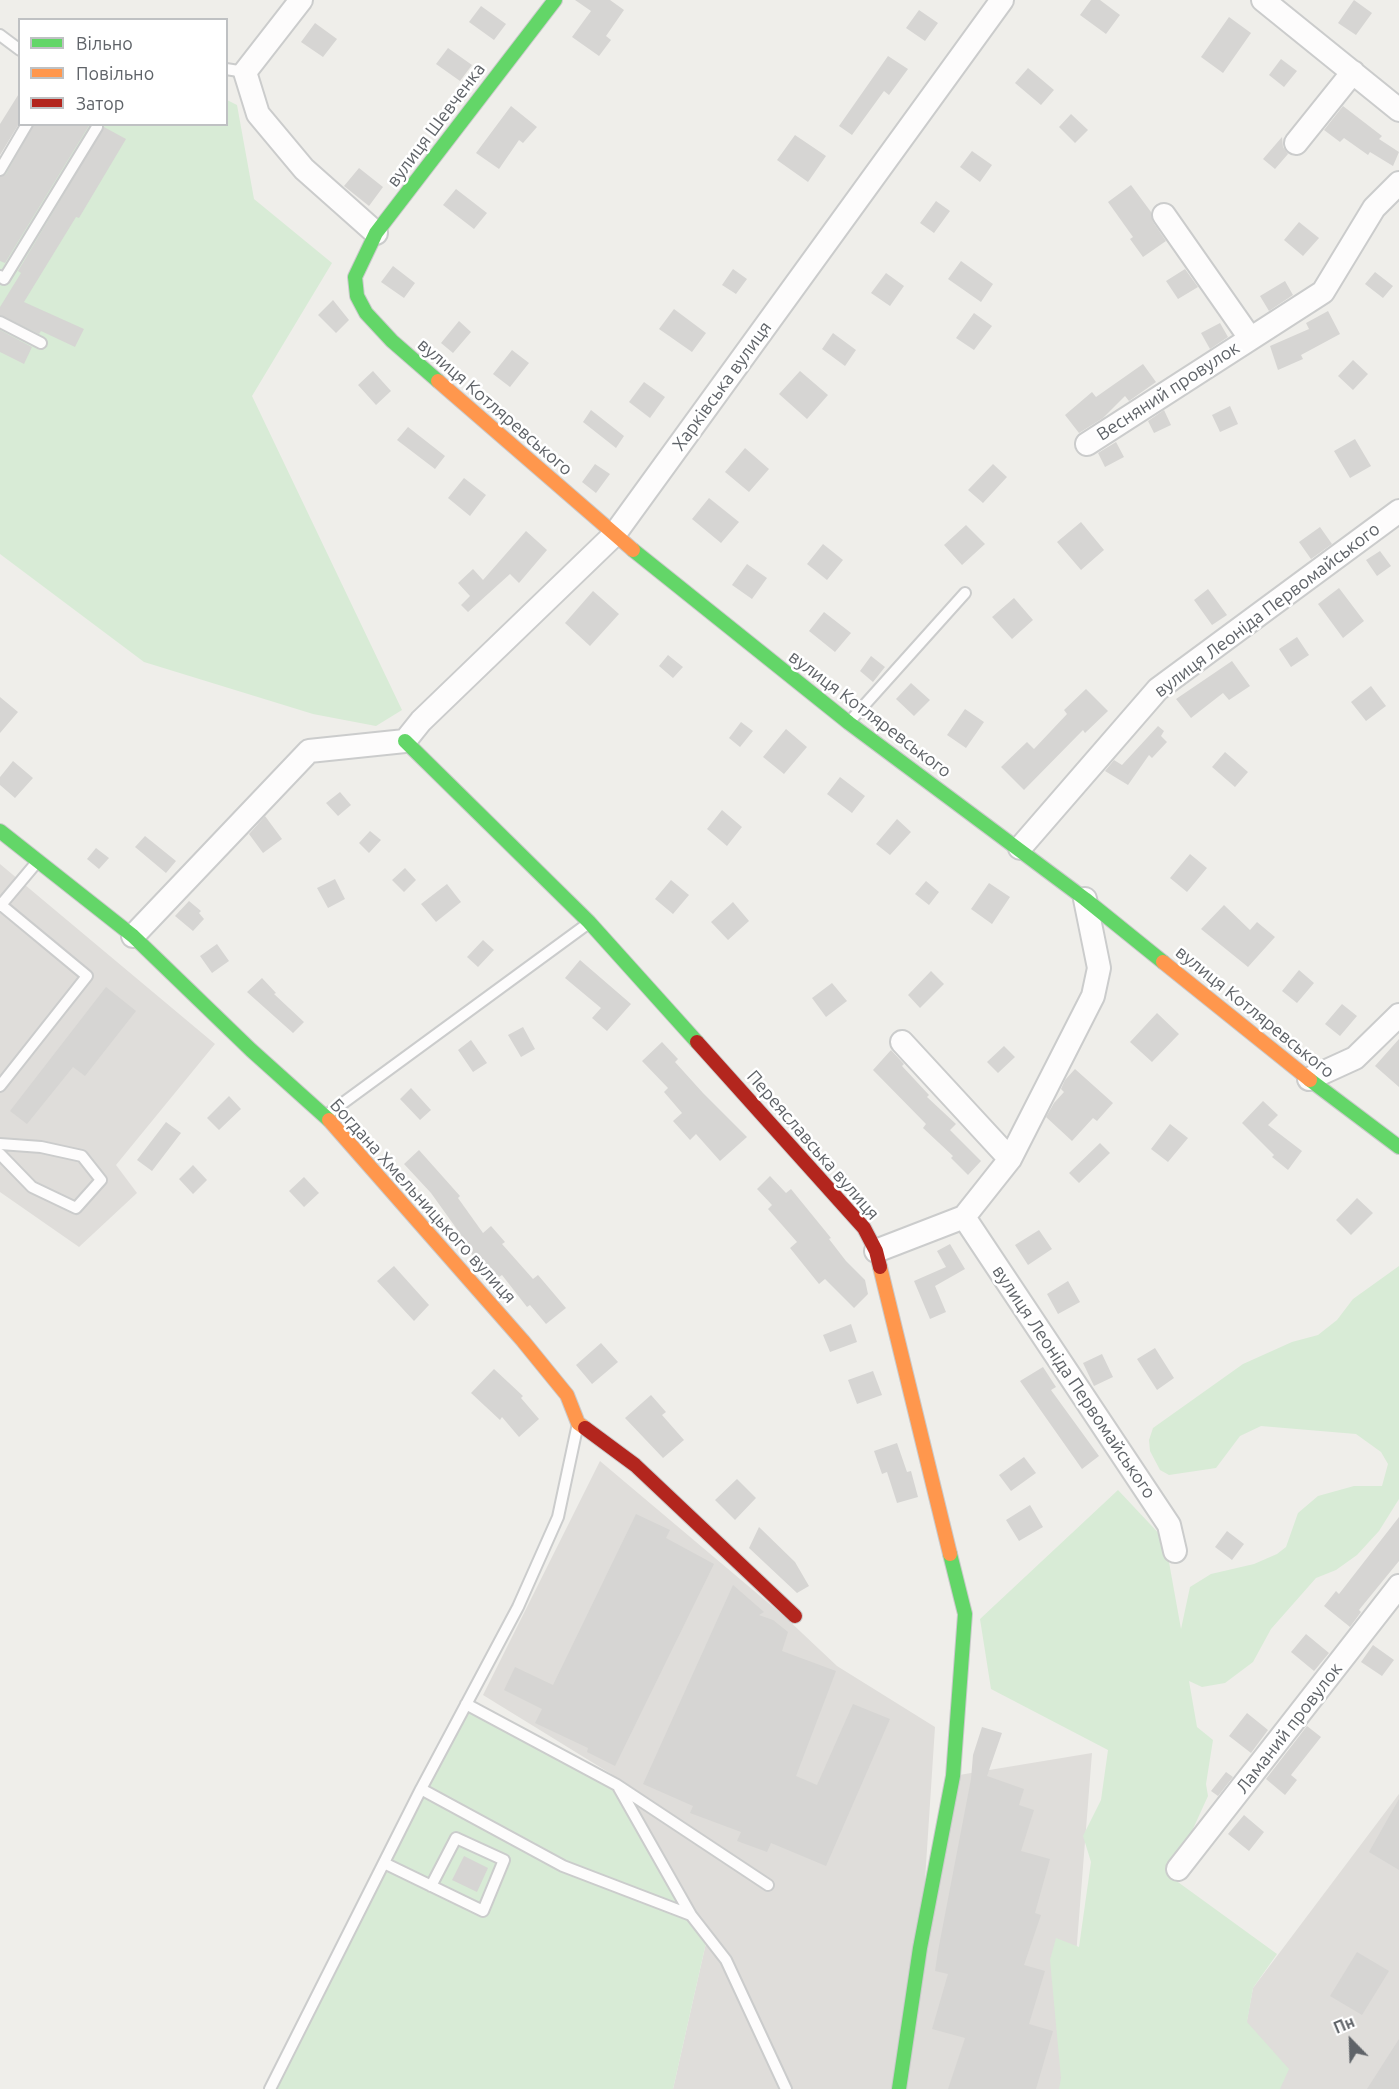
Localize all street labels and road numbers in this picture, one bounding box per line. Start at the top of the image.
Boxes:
street label: вулиця Шевченка [382,59,490,191]
street label: Харківська вулиця [668,317,776,455]
street label: вулиця Котляревського [413,334,577,480]
street label: Весняний провулок [1093,337,1243,445]
street label: вулиця Леоніда Первомайського [1150,518,1384,702]
street label: вулиця Котляревського [784,646,956,782]
street label: вулиця Котляревського [1171,941,1339,1083]
street label: Переяславська вулиця [742,1066,884,1224]
street label: Богдана Хмельницького вулиця [325,1094,521,1308]
street label: вулиця Леоніда Первомайського [988,1261,1160,1503]
street label: Ламаний провулок [1231,1658,1347,1798]

